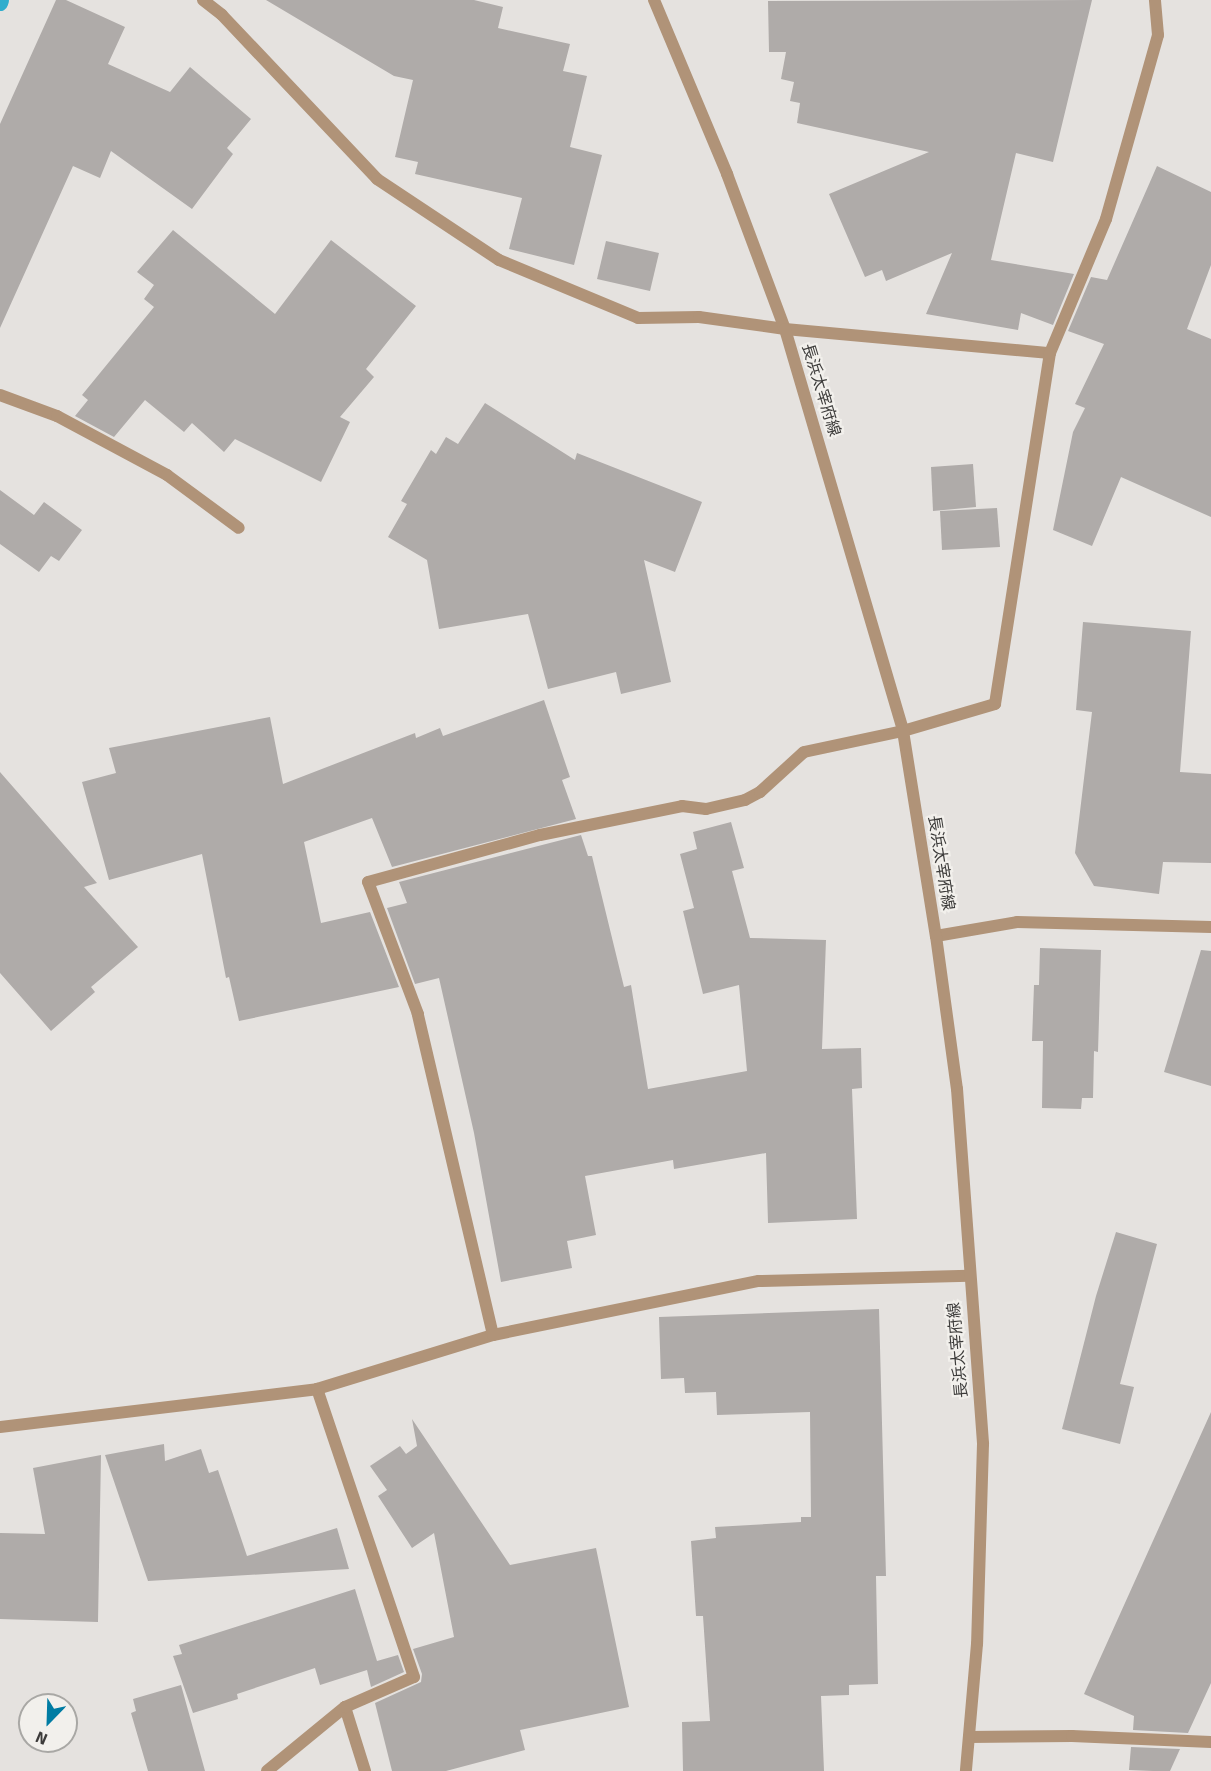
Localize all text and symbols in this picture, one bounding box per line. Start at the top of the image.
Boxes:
street label: 長浜太宰府線 [798,341,844,439]
street label: 長浜太宰府線 [924,814,958,912]
street label: 長浜太宰府線 [944,1301,972,1399]
north arrow [18,1693,78,1753]
text: N [33,1726,51,1749]

